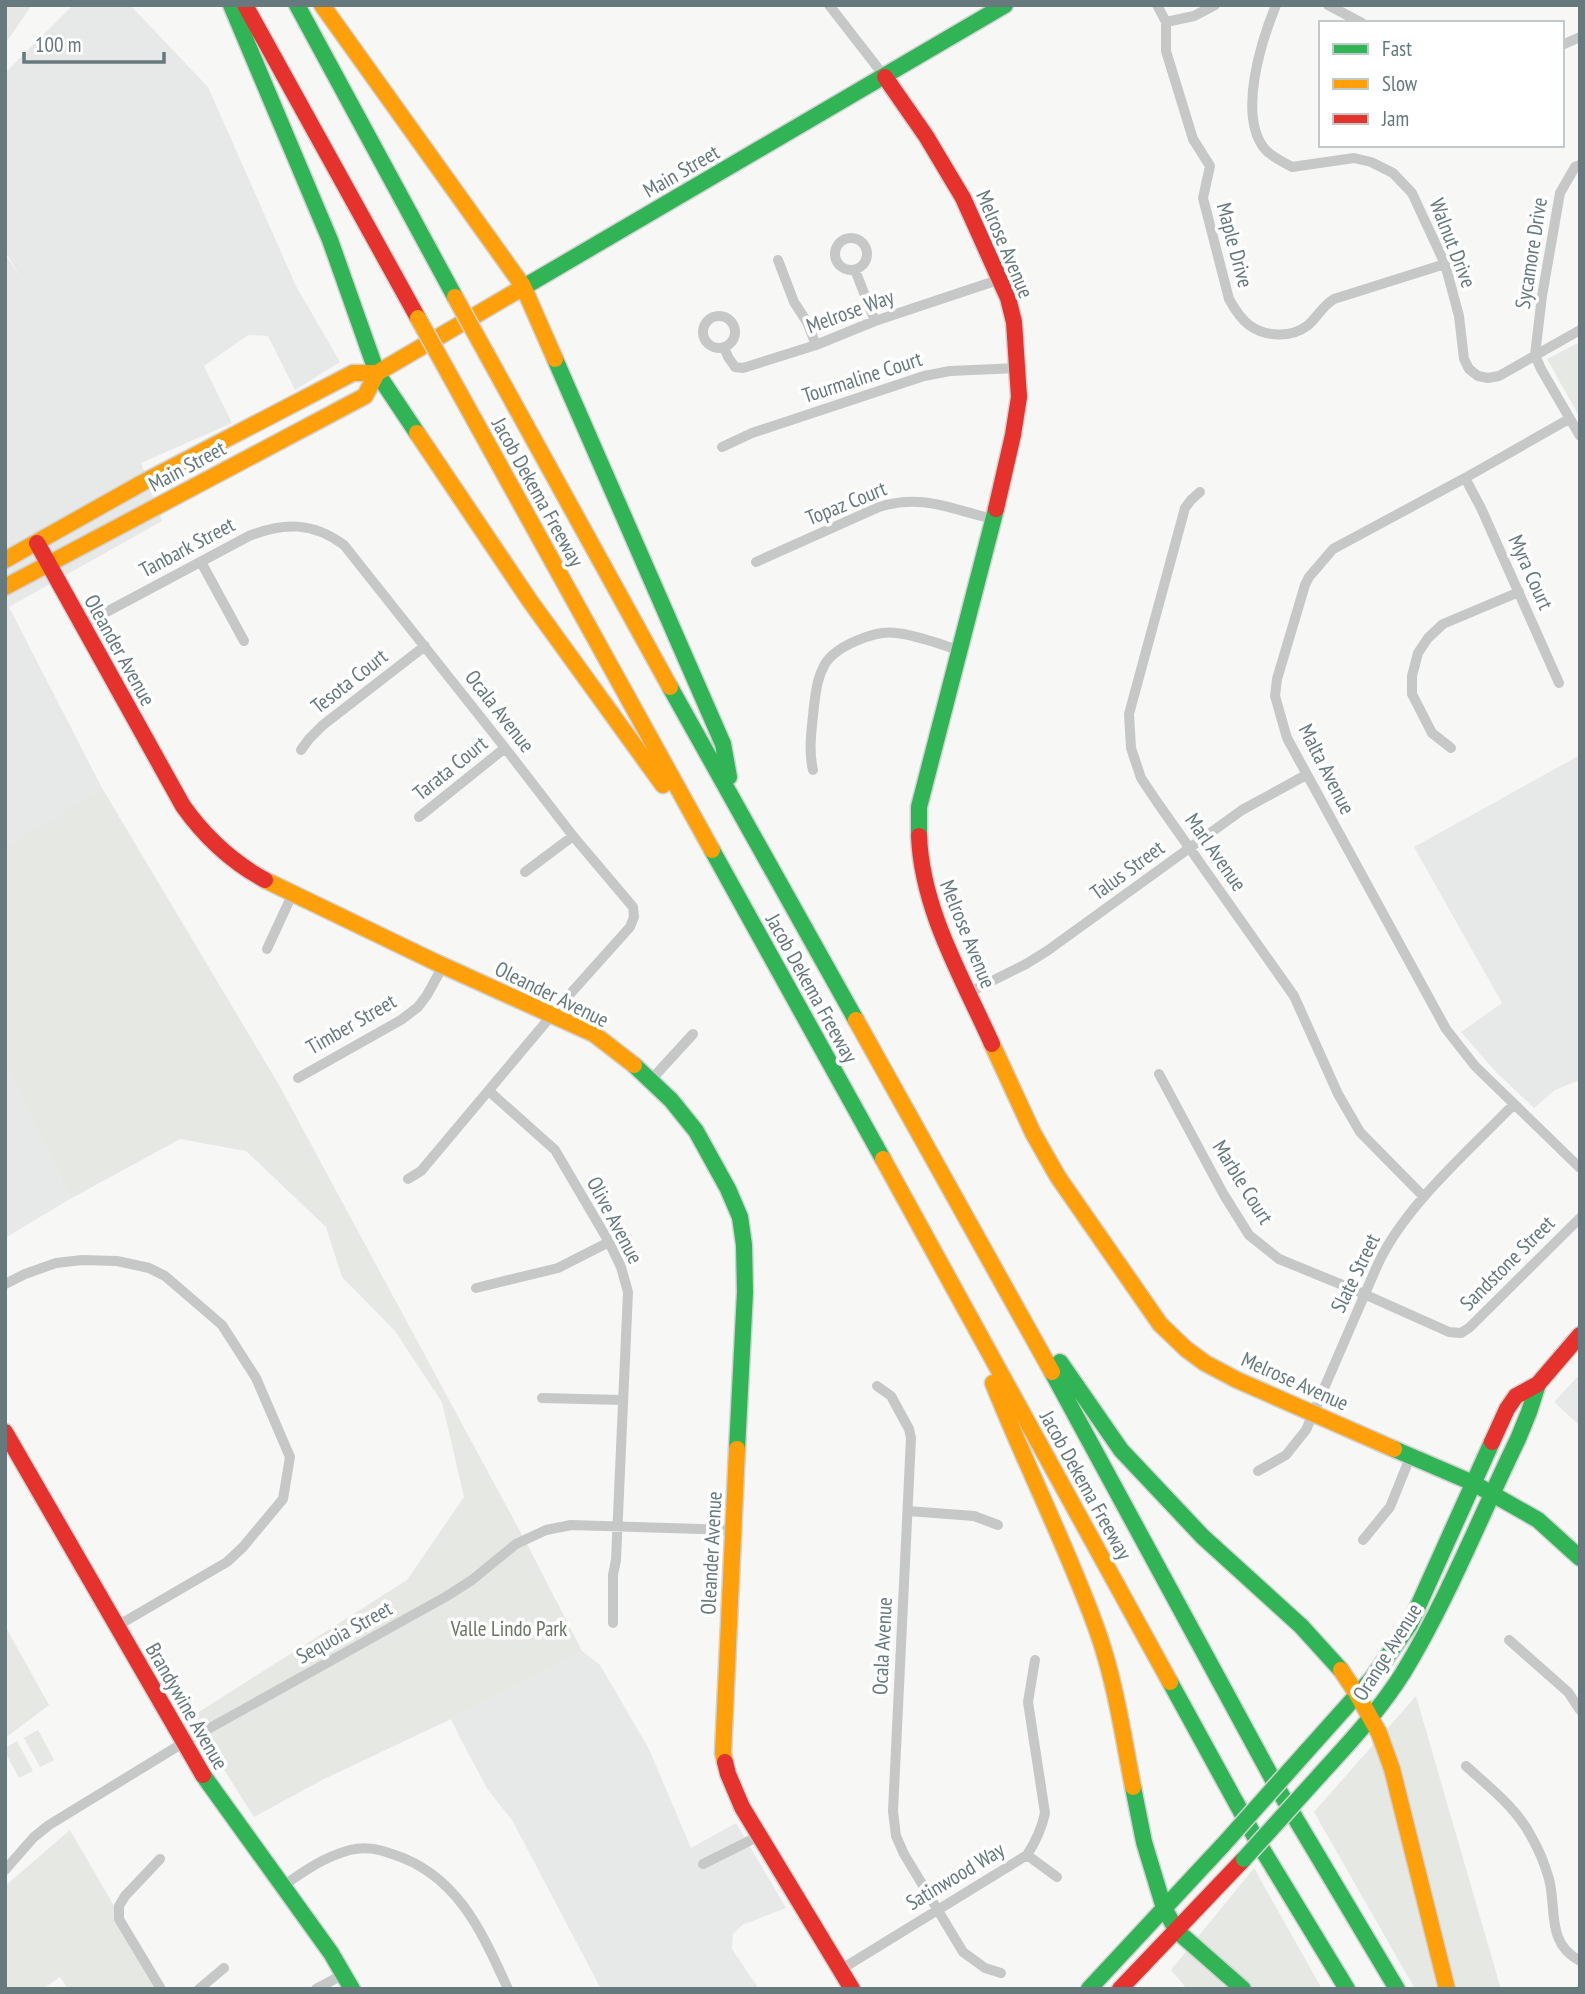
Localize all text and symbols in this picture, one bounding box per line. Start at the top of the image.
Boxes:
scale bar [24,21,164,65]
legend [1319,21,1564,147]
text: 100 m [35,31,81,58]
text: Fast [1382,35,1412,62]
text: Slow [1382,70,1418,97]
text: Jam [1381,105,1409,132]
street label: Main Street [638,138,724,204]
street label: Melrose Avenue [970,186,1040,302]
street label: Walnut Drive [1424,195,1482,291]
street label: Sycamore Drive [1509,195,1553,311]
street label: Maple Drive [1211,199,1259,291]
street label: Melrose Way [802,283,898,339]
street label: Tourmaline Court [799,345,925,409]
street label: Jacob Dekema Freeway [485,412,590,571]
street label: Main Street [144,434,230,498]
street label: Topaz Court [802,475,890,531]
street label: Tanbark Street [135,511,239,583]
street label: Myra Court [1503,530,1560,614]
street label: Oleander Avenue [78,590,162,710]
street label: Tesota Court [305,643,393,719]
street label: Ocala Avenue [459,664,541,758]
street label: Malta Avenue [1293,719,1361,819]
street label: Tarata Court [407,730,493,806]
street label: Marl Avenue [1179,808,1253,896]
street label: Talus Street [1085,834,1170,906]
street label: Melrose Avenue [934,876,1002,992]
street label: Jacob Dekema Freeway [759,908,864,1067]
street label: Oleander Avenue [491,955,613,1033]
street label: Timber Street [301,987,401,1060]
street label: Marble Court [1207,1135,1279,1229]
street label: Olive Avenue [581,1172,649,1268]
street label: Sandstone Street [1454,1210,1560,1316]
street label: Slate Street [1324,1229,1386,1317]
street label: Melrose Avenue [1237,1345,1353,1417]
street label: Jacob Dekema Freeway [1033,1405,1138,1564]
street label: Oleander Avenue [694,1491,728,1615]
street label: Sequoia Street [291,1594,397,1669]
street label: Ocala Avenue [866,1597,898,1695]
street label: Orange Avenue [1347,1598,1427,1706]
park label: Valle Lindo Park [450,1615,567,1642]
street label: Brandywine Avenue [140,1638,234,1774]
street label: Satinwood Way [901,1836,1009,1916]

